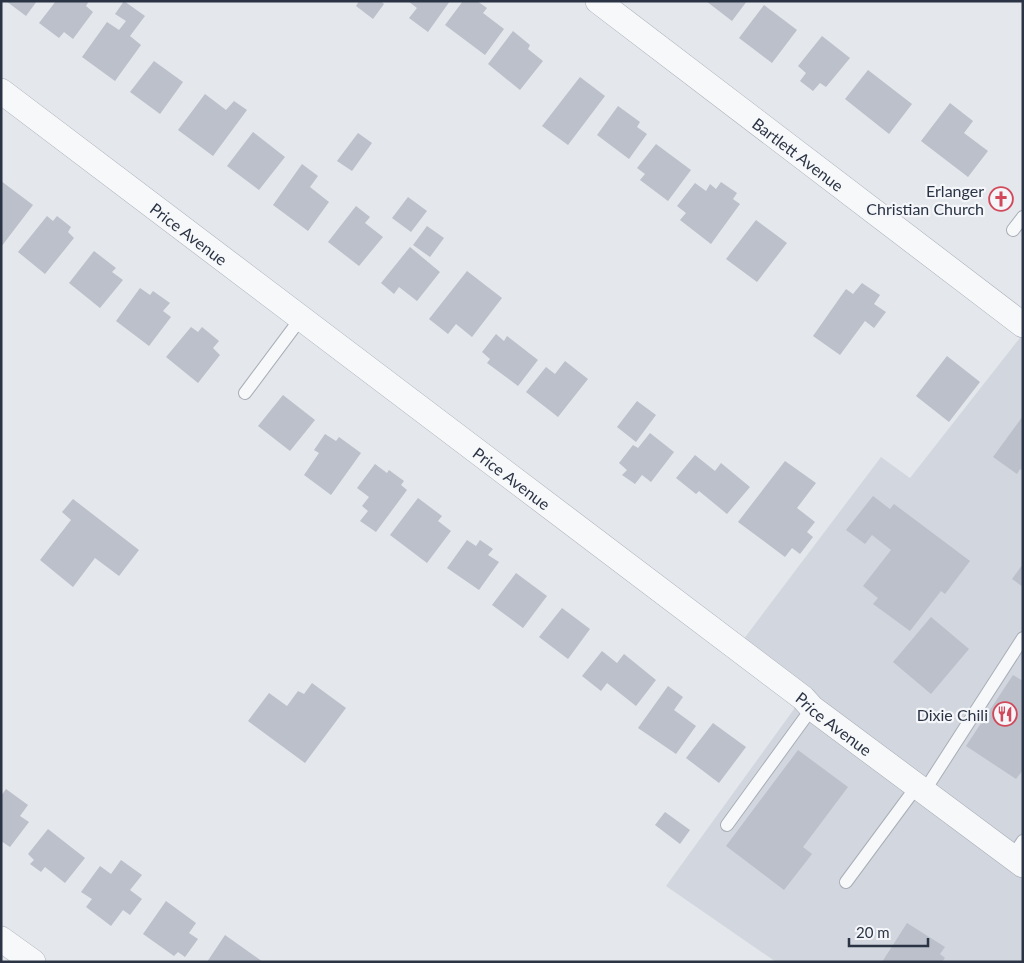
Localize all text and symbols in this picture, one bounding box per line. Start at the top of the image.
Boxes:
street label: Bartlett Avenue [749,113,848,195]
place label: Erlanger Christian Church [866,181,984,218]
church icon: Erlanger Christian Church [988,186,1014,212]
street label: Price Avenue [147,198,231,269]
street label: Price Avenue [470,443,554,513]
street label: Price Avenue [793,687,876,759]
restaurant icon: Dixie Chili [992,701,1018,727]
place label: Dixie Chili [917,705,988,724]
scale bar [849,916,928,948]
text: 20 m [856,923,890,941]

